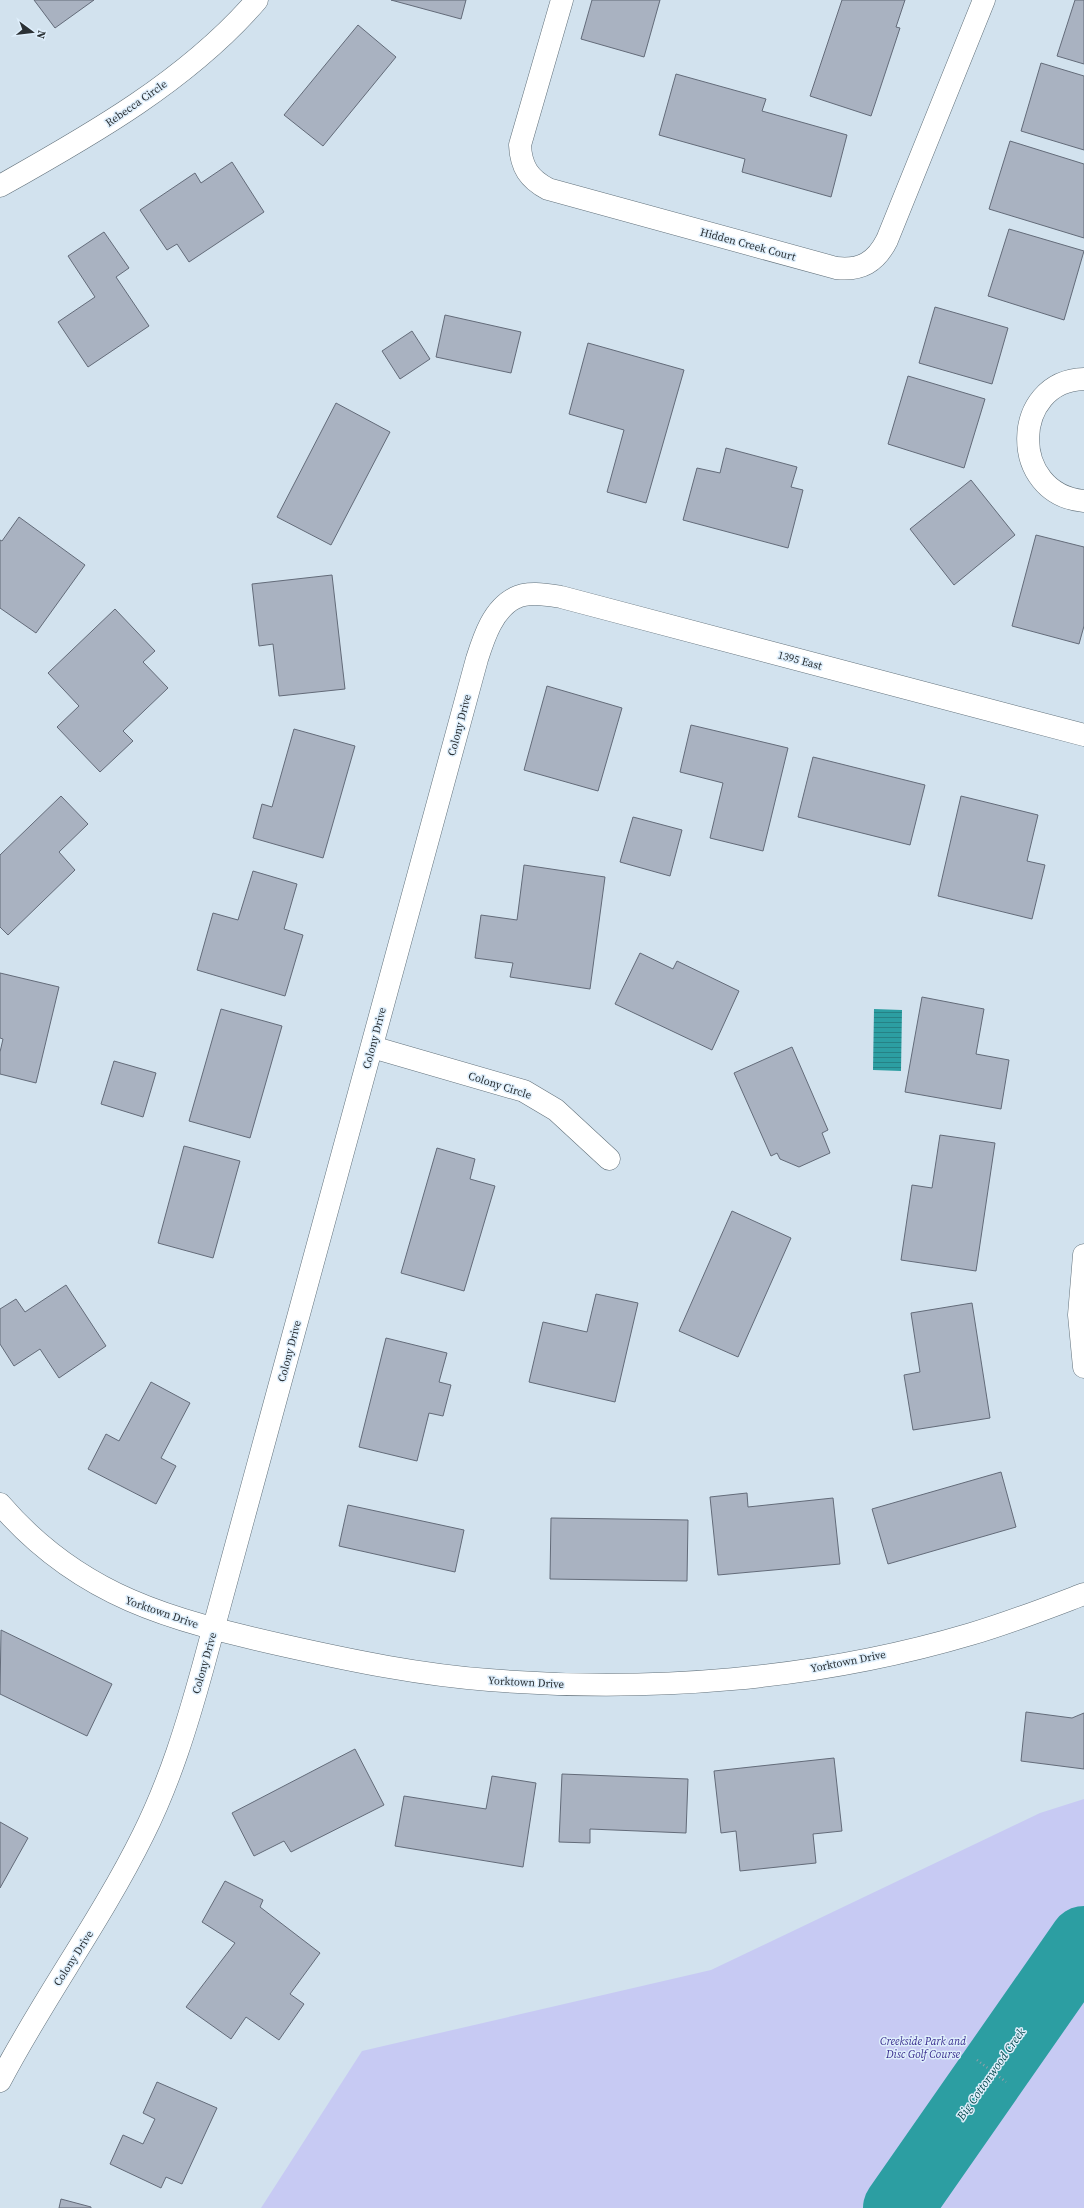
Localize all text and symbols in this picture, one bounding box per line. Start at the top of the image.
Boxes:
north arrow [12,12,52,52]
text: N [33,29,49,40]
street label: Rebecca Circle [102,76,171,130]
street label: Hidden Creek Court [699,225,798,265]
street label: 1395 East [776,647,824,674]
street label: Colony Drive [444,692,475,758]
street label: Colony Drive [359,1005,390,1071]
street label: Colony Circle [466,1068,534,1103]
street label: Colony Drive [274,1318,305,1384]
street label: Yorktown Drive [123,1593,201,1632]
street label: Colony Drive [189,1630,221,1696]
street label: Yorktown Drive [809,1647,887,1676]
street label: Yorktown Drive [487,1673,565,1692]
street label: Colony Drive [50,1927,97,1989]
water label: Big Cottonwood Creek [952,2024,1029,2124]
park label: Creekside Park and Disc Golf Course [880,2034,966,2062]

